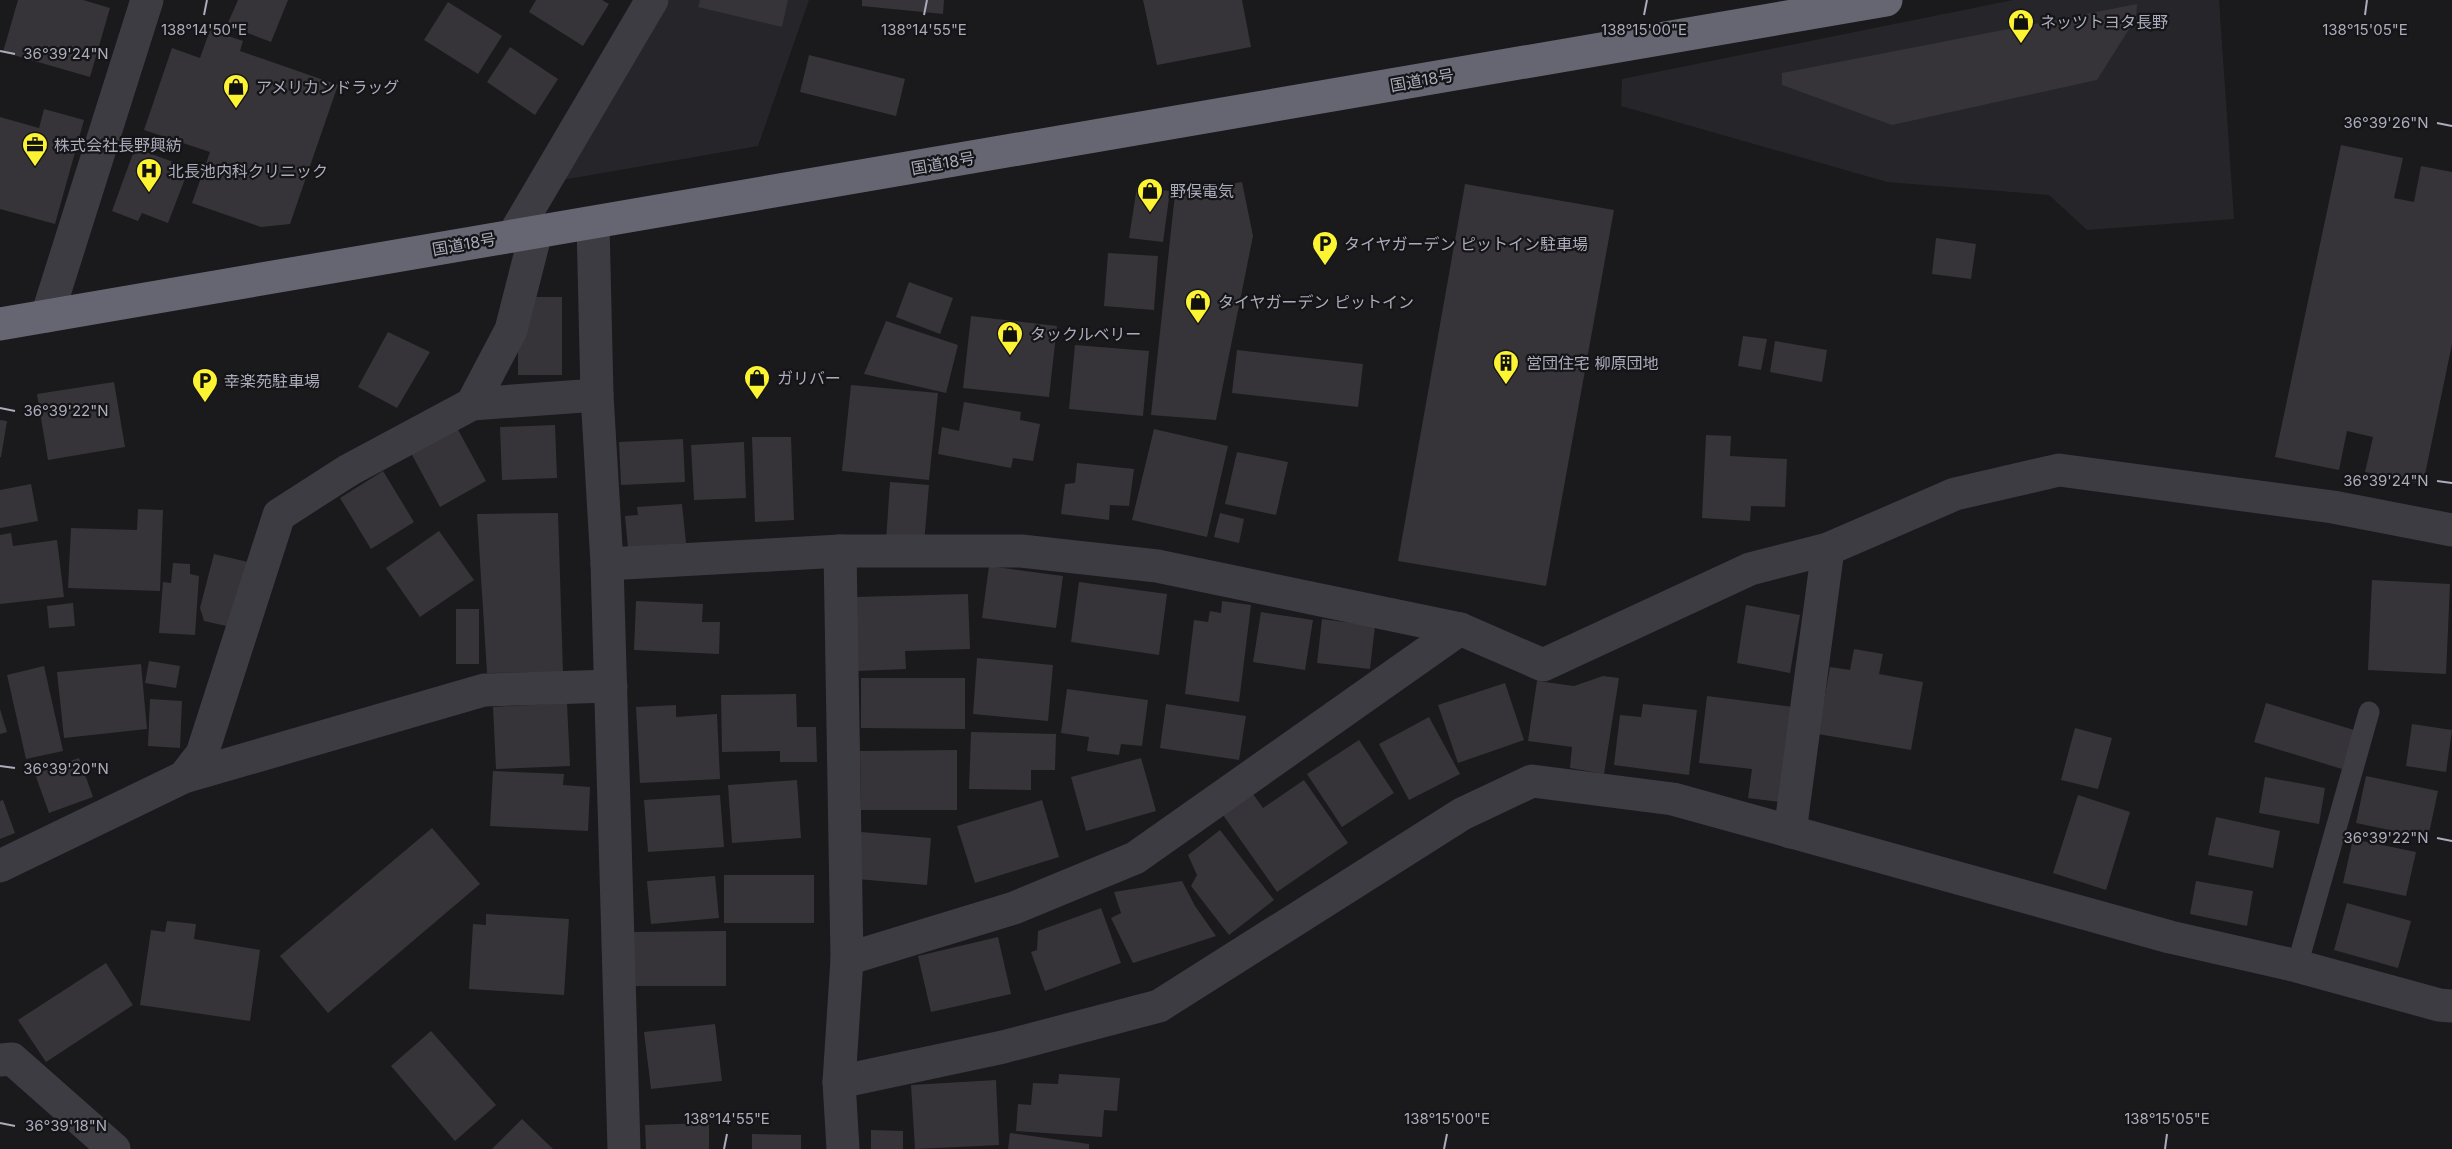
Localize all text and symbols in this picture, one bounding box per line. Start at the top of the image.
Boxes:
shop icon: ネッツトヨタ長野 [2006,7,2036,45]
place label: ネッツトヨタ長野 [2040,12,2168,32]
text: 138°14'50"E [161,20,247,39]
text: 138°14'55"E [881,20,967,39]
text: 138°15'00"E [1601,20,1687,39]
text: 138°15'05"E [2322,20,2408,39]
text: 36°39'24"N [23,44,109,63]
street label: 国道18号 [1389,65,1455,95]
shop icon: アメリカンドラッグ [221,72,251,110]
place label: アメリカンドラッグ [256,77,399,97]
text: 36°39'26"N [2343,113,2429,132]
office icon: 株式会社長野興紡 [20,130,50,168]
place label: 株式会社長野興紡 [54,135,182,155]
street label: 国道18号 [910,148,976,178]
hospital icon: 北長池内科クリニック [134,156,164,194]
place label: 北長池内科クリニック [168,161,328,181]
shop icon: 野俣電気 [1135,176,1165,214]
place label: 野俣電気 [1170,181,1234,201]
street label: 国道18号 [431,229,497,259]
parking icon: タイヤガーデン ピットイン駐車場 [1310,229,1340,267]
place label: タイヤガーデン ピットイン駐車場 [1344,234,1588,254]
shop icon: タイヤガーデン ピットイン [1183,287,1213,325]
place label: タイヤガーデン ピットイン [1218,292,1414,312]
shop icon: タックルベリー [995,319,1025,357]
place label: タックルベリー [1030,324,1142,344]
building icon: 営団住宅 柳原団地 [1491,348,1521,386]
place label: 営団住宅 柳原団地 [1526,353,1659,373]
shop icon: ガリバー [742,363,772,401]
parking icon: 幸楽苑駐車場 [190,366,220,404]
place label: ガリバー [777,368,841,388]
place label: 幸楽苑駐車場 [224,371,320,391]
text: 36°39'22"N [23,401,109,420]
text: 36°39'24"N [2343,471,2429,490]
text: 36°39'20"N [23,759,109,778]
text: 36°39'22"N [2343,828,2429,847]
text: 138°14'55"E [684,1109,770,1128]
text: 138°15'00"E [1404,1109,1490,1128]
text: 138°15'05"E [2124,1109,2210,1128]
text: 36°39'18"N [25,1116,107,1135]

